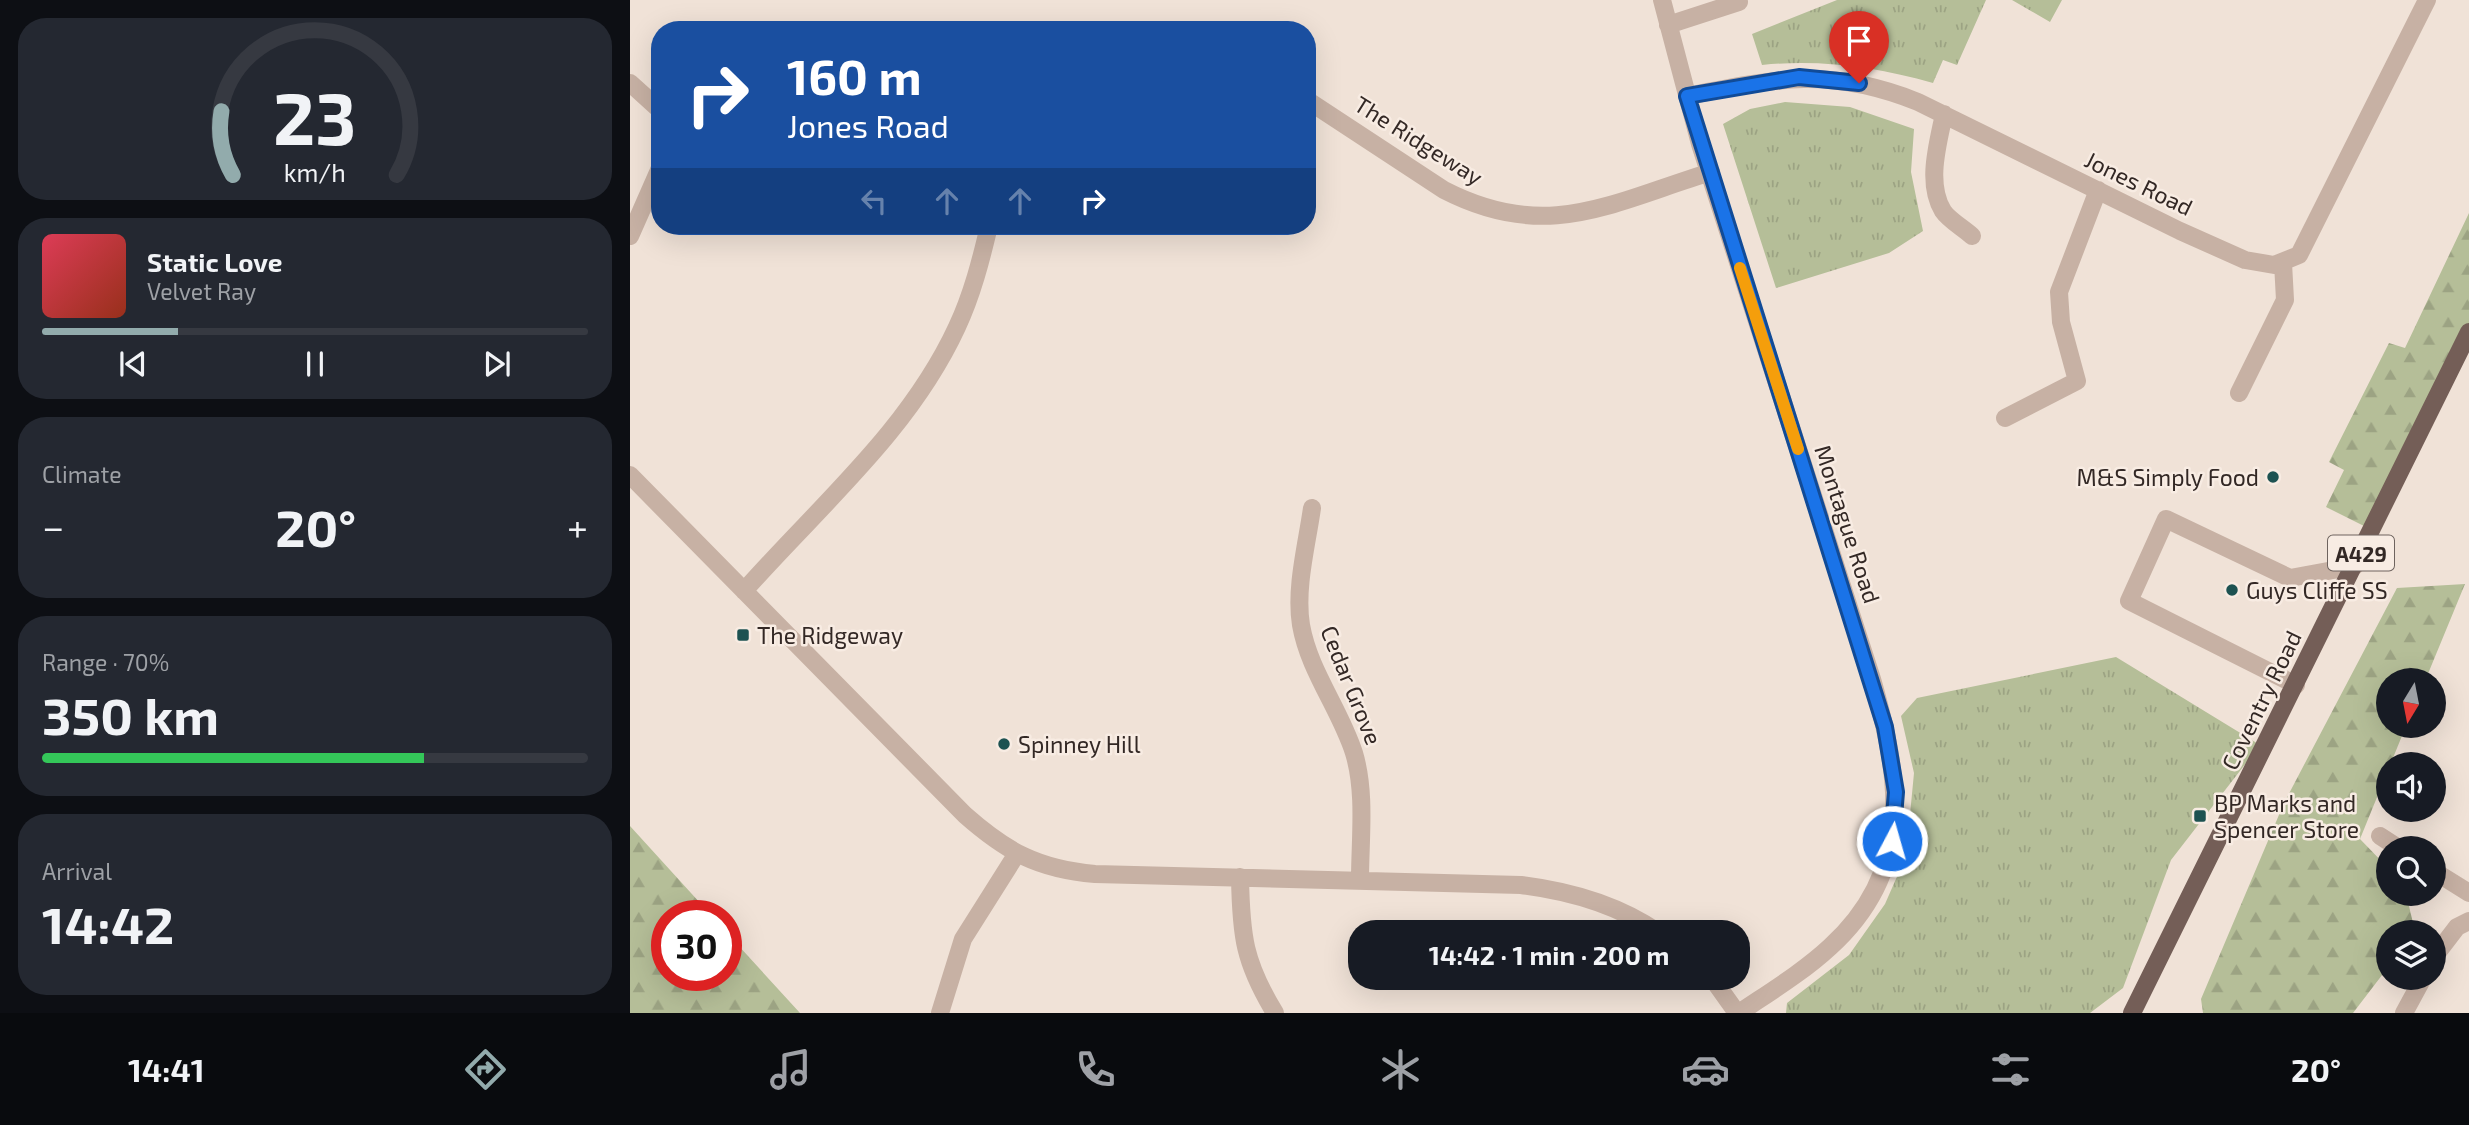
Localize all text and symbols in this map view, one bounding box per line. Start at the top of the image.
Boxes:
pin [1829,11,1889,83]
icon: arrive [1840,22,1878,60]
text: 160 m [787,46,922,105]
icon: right [672,49,763,140]
text: 23 [273,72,357,160]
street label: The Ridgeway [1350,89,1488,191]
text: Jones Road [787,106,949,144]
street label: Jones Road [2081,145,2197,221]
text: km/h [284,157,346,187]
icon: left [855,182,893,220]
icon: ahead [928,182,966,220]
icon: ahead [1001,182,1039,220]
icon: right [1074,182,1112,220]
text: Static Love [147,246,283,277]
text: Velvet Ray [147,277,256,305]
icon: previous [114,345,152,383]
icon: pause [296,345,334,383]
icon: next [478,345,516,383]
street label: Montague Road [1809,442,1887,606]
text: Climate [42,460,122,488]
place label: M&S Simply Food [2076,463,2259,491]
marker: M&S Simply Food [2265,469,2281,485]
text: 20° [275,495,356,557]
text: − [42,503,64,549]
text: + [567,503,588,549]
road number: A429 [2328,536,2394,570]
place label: Guys Cliffe SS [2246,576,2388,604]
marker: Guys Cliffe SS [2224,582,2240,598]
place label: The Ridgeway [757,621,903,649]
street label: Cedar Grove [1315,621,1389,749]
street label: Coventry Road [2215,626,2307,774]
marker: The Ridgeway [735,627,751,643]
text: Range · 70% [42,648,169,676]
north arrow [2376,668,2446,738]
map controls [2376,668,2446,990]
text: 350 km [42,683,219,745]
place label: Spinney Hill [1018,730,1141,758]
marker: Spinney Hill [996,736,1012,752]
button: sound [2376,752,2446,822]
place label: BP Marks and Spencer Store [2214,789,2359,843]
position arrow [1855,804,1929,878]
marker: BP Marks and Spencer Store [2192,808,2208,824]
button: search [2376,836,2446,906]
text: Arrival [42,857,112,885]
text: 14:42 [42,892,174,954]
speed limit sign: 30 [651,900,742,991]
button: layers [2376,920,2446,990]
text: 14:42 · 1 min · 200 m [1429,939,1669,970]
icon: directions [461,1045,510,1094]
icon: music [766,1045,815,1094]
icon: phone [1071,1045,1120,1094]
icon: climate [1376,1045,1425,1094]
icon: car [1681,1045,1730,1094]
icon: filters [1986,1045,2035,1094]
text: 14:41 [128,1050,205,1088]
text: 20° [2291,1050,2341,1088]

